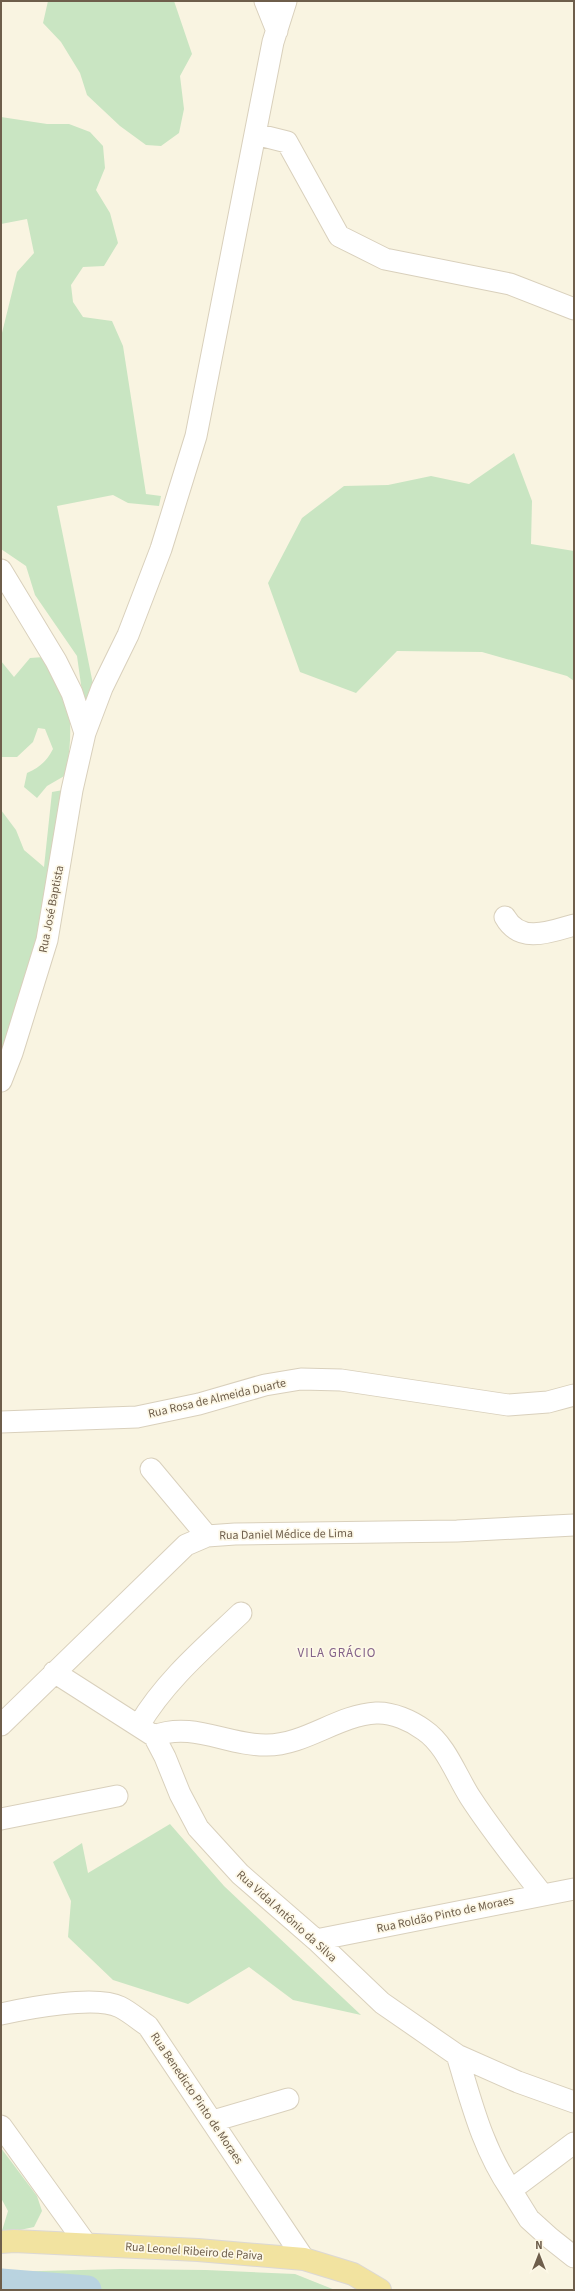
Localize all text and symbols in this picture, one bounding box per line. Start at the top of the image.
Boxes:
street label: Rua José Baptista [35,864,68,954]
street label: Rua Rosa de Almeida Duarte [147,1374,288,1423]
street label: Rua Daniel Médice de Lima [219,1525,353,1544]
district label: VILA GRÁCIO [298,1644,376,1662]
street label: Rua Vidal Antônio da Silva [233,1867,341,1966]
street label: Rua Roldão Pinto de Moraes [375,1892,515,1937]
street label: Rua Benedicto Pinto de Moraes [146,2029,247,2167]
north arrow [519,2235,559,2275]
street label: Rua Leonel Ribeiro de Paiva [125,2238,263,2265]
text: N [535,2238,543,2253]

